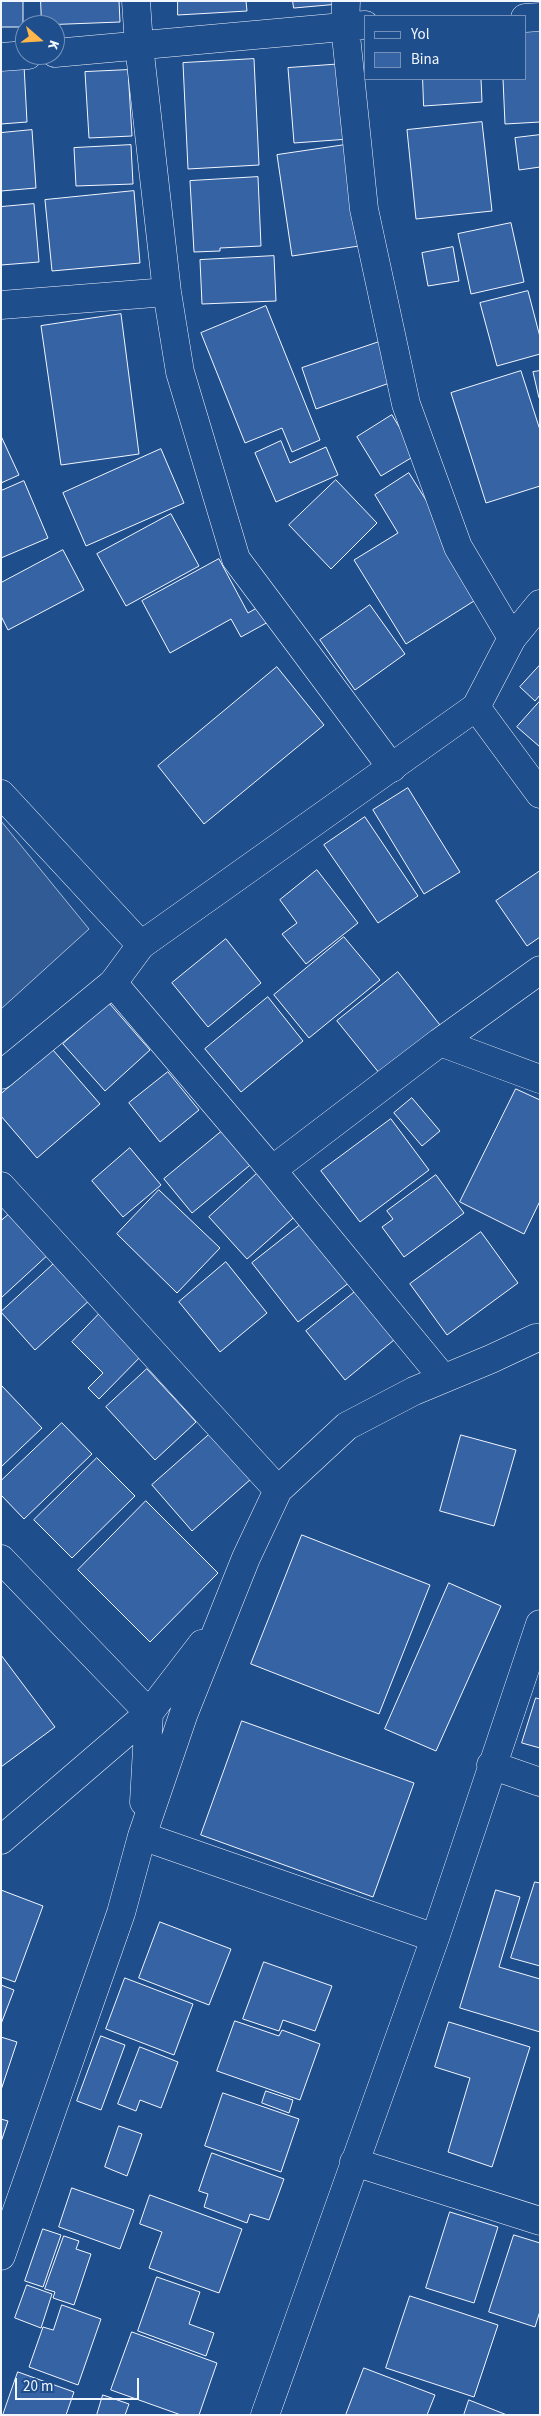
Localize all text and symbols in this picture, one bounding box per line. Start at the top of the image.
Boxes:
north arrow [15,15,65,65]
legend [364,15,526,80]
text: Yol [411,24,429,45]
text: K [42,37,64,52]
text: Bina [411,49,439,70]
scale bar [18,2368,141,2400]
text: 20 m [23,2376,53,2397]

